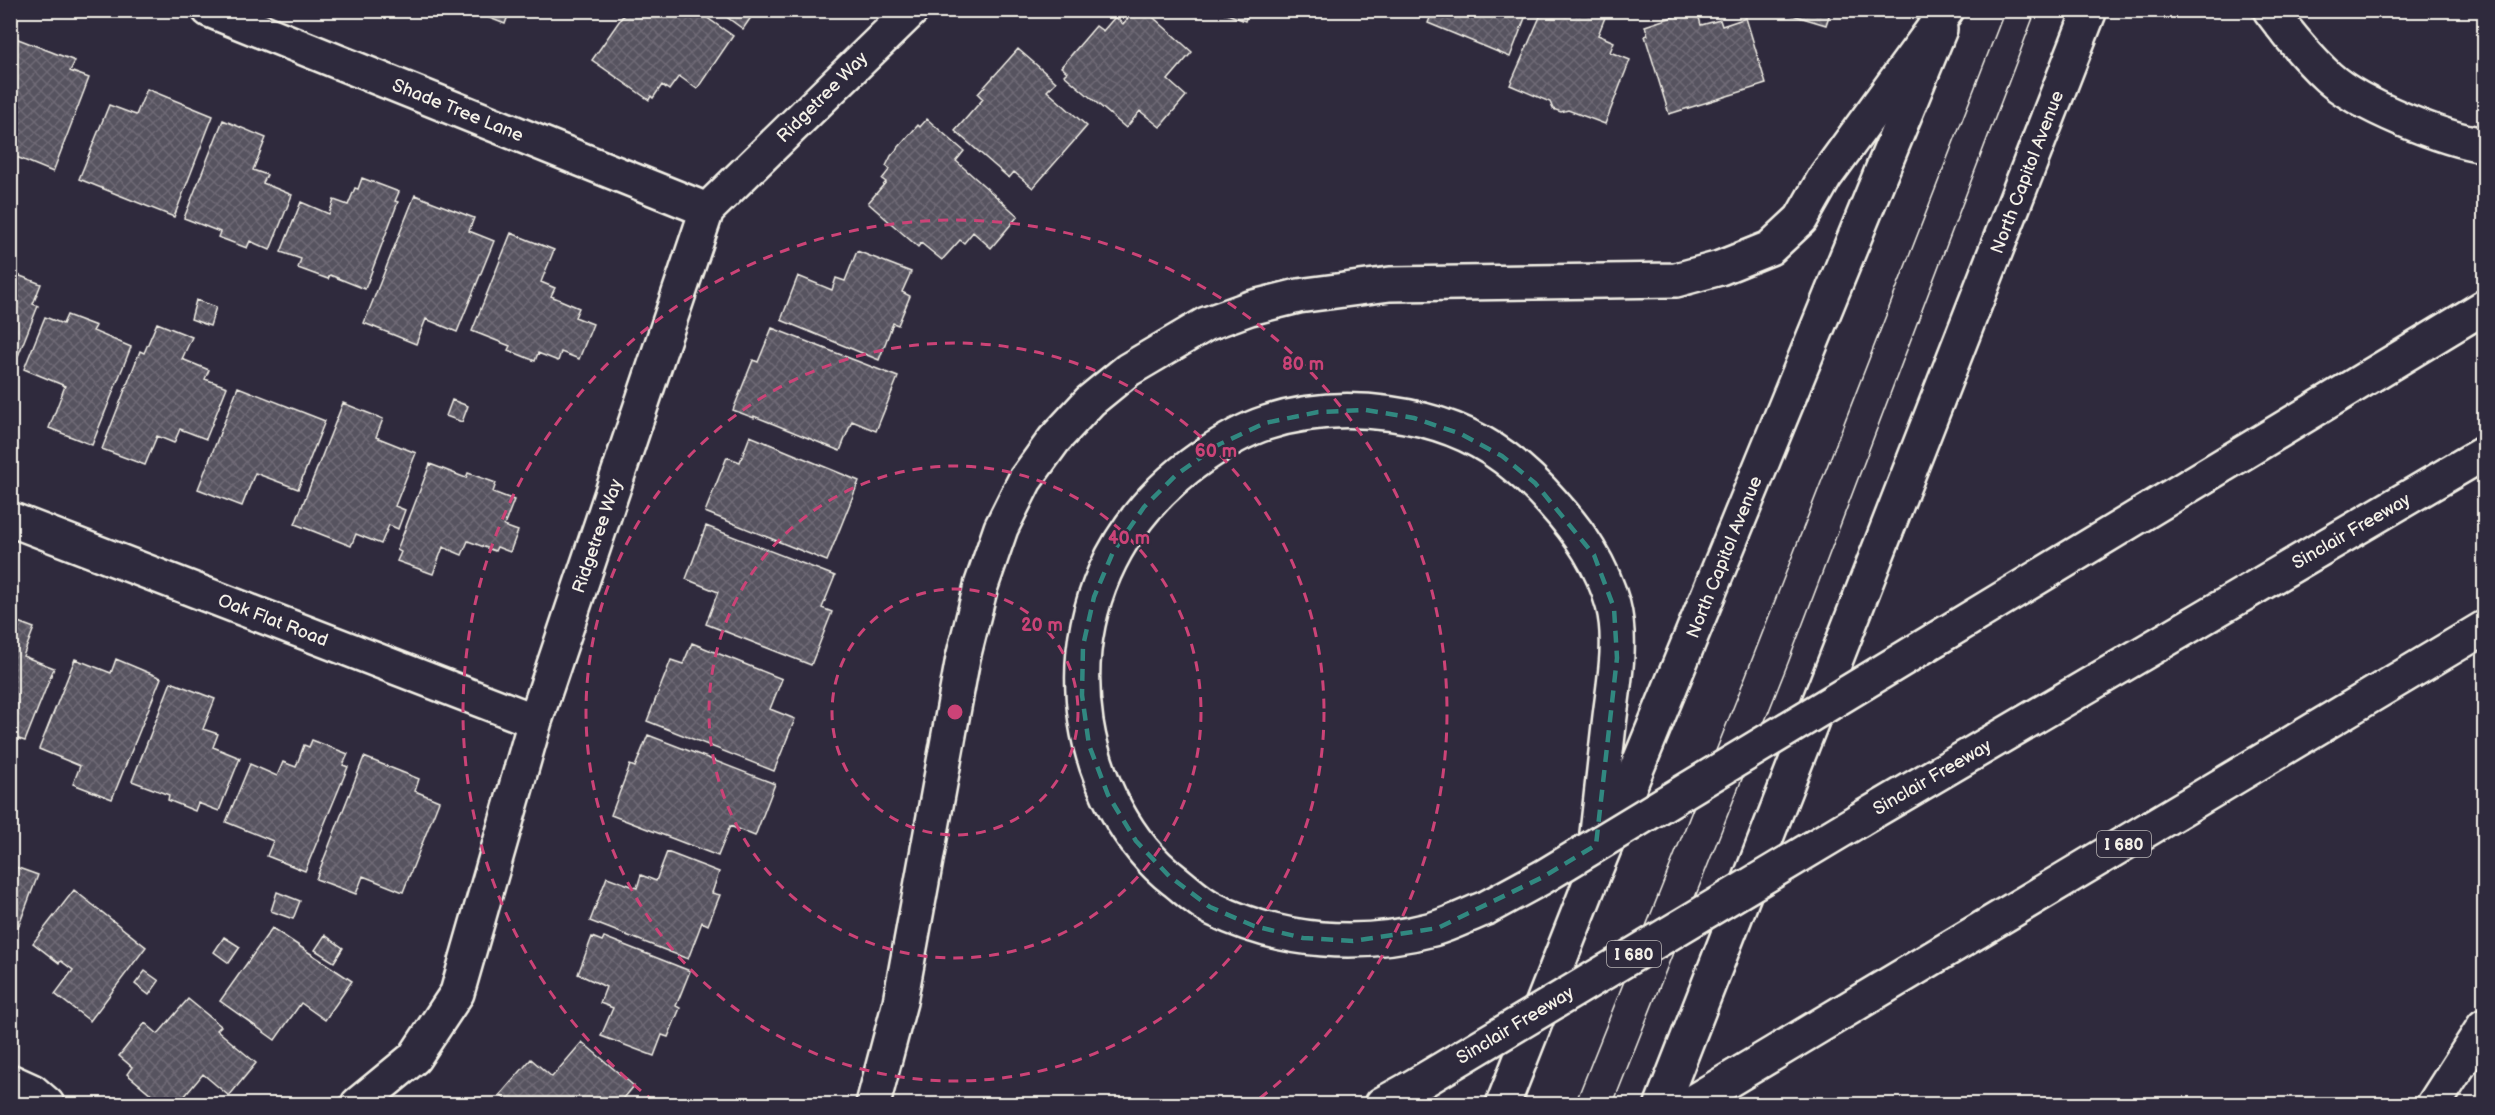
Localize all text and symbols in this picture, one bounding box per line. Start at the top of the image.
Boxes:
street label: Ridgetree Way [773,47,873,147]
street label: Shade Tree Lane [389,75,527,146]
street label: North Capitol Avenue [1987,87,2068,257]
text: 80 m [1282,354,1324,375]
text: 60 m [1195,441,1237,462]
street label: North Capitol Avenue [1682,473,1767,641]
street label: Ridgetree Way [568,476,627,596]
street label: Sinclair Freeway [2288,489,2415,574]
text: 40 m [1108,528,1150,549]
street label: Oak Flat Road [215,590,331,651]
text: 20 m [1021,615,1063,636]
centre of rings [945,702,965,722]
street label: Sinclair Freeway [1869,735,1996,820]
road number: I 680 [2097,831,2151,857]
road number: I 680 [1607,941,1661,967]
street label: Sinclair Freeway [1453,982,1578,1069]

